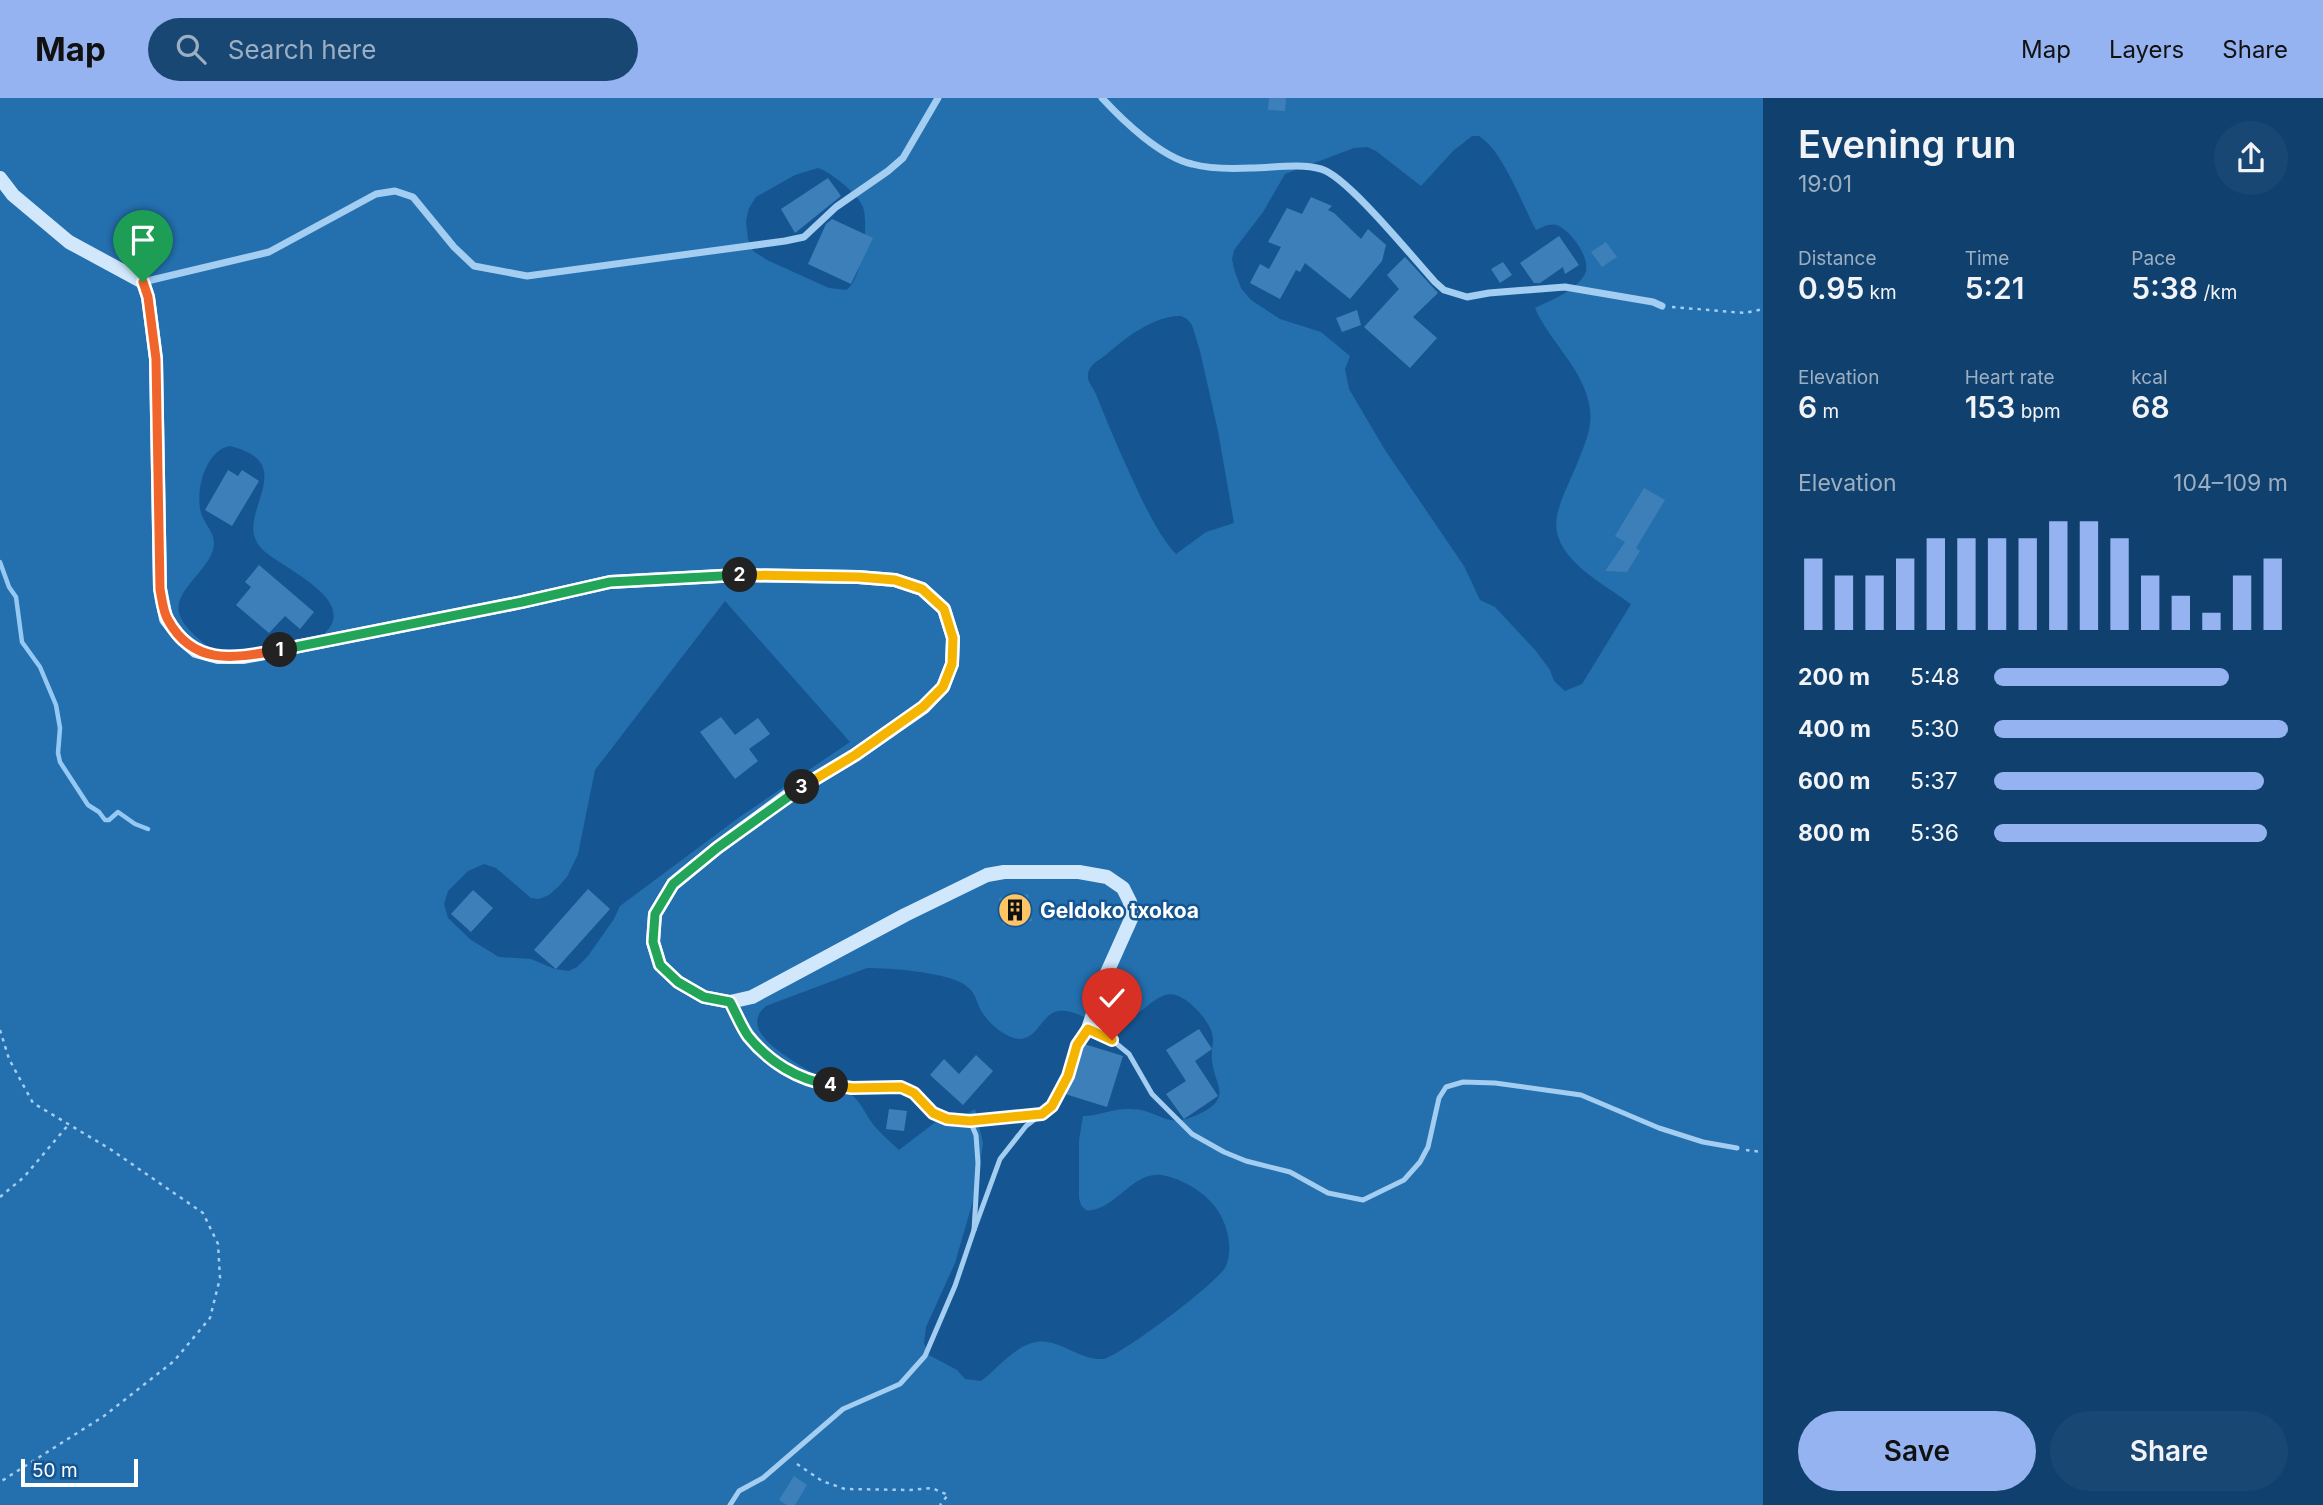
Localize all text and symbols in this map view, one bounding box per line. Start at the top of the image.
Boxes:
search box [148,18,638,81]
text: Map [35,29,106,69]
icon: search [172,30,210,68]
text: Search here [228,34,376,65]
text: Map [2021,35,2071,64]
text: Layers [2109,35,2184,64]
text: Share [2222,35,2288,64]
text: Evening run [1798,121,2016,167]
button: share [2214,121,2288,195]
text: 19:01 [1798,170,1852,198]
pin [113,210,173,282]
icon: arrive [124,221,162,259]
text: Distance [1798,247,1876,270]
text: Time [1965,247,2009,270]
text: Pace [2131,247,2176,270]
text: 0.95 [1798,270,1864,306]
text: 5:21 [1965,270,2024,306]
text: 5:38 [2131,270,2198,306]
text: km [1864,281,1897,304]
text: /km [2198,281,2237,304]
text: Elevation [1798,366,1879,389]
text: Heart rate [1965,366,2055,389]
text: kcal [2131,366,2168,389]
text: 6 [1798,389,1817,425]
text: 153 [1965,389,2015,425]
text: 68 [2131,389,2170,425]
text: m [1817,400,1839,423]
text: bpm [2015,400,2061,423]
text: Elevation [1798,469,1897,497]
text: 104–109 m [2173,469,2288,497]
pin: 2 [722,558,758,592]
text: 2 [734,563,745,586]
pin: 1 [262,632,298,668]
text: 1 [275,638,284,661]
text: 200 m [1798,663,1870,691]
text: 5:48 [1910,663,1960,691]
text: 400 m [1798,715,1871,743]
text: 5:30 [1910,715,1959,743]
text: 600 m [1798,767,1870,795]
text: 5:37 [1910,767,1958,795]
pin: 3 [784,770,820,804]
text: 3 [795,775,808,798]
text: 800 m [1798,819,1870,847]
text: 5:36 [1910,819,1959,847]
building icon: Geldoko txokoa [996,891,1034,929]
place label: Geldoko txokoa [1040,898,1199,923]
pin [1082,968,1142,1040]
icon: check [1093,979,1131,1017]
pin: 4 [814,1068,848,1102]
text: 4 [824,1073,837,1096]
button: Save [1798,1411,2036,1491]
button: Share [2050,1411,2288,1491]
scale bar [21,1456,138,1488]
text: 50 m [32,1459,78,1482]

